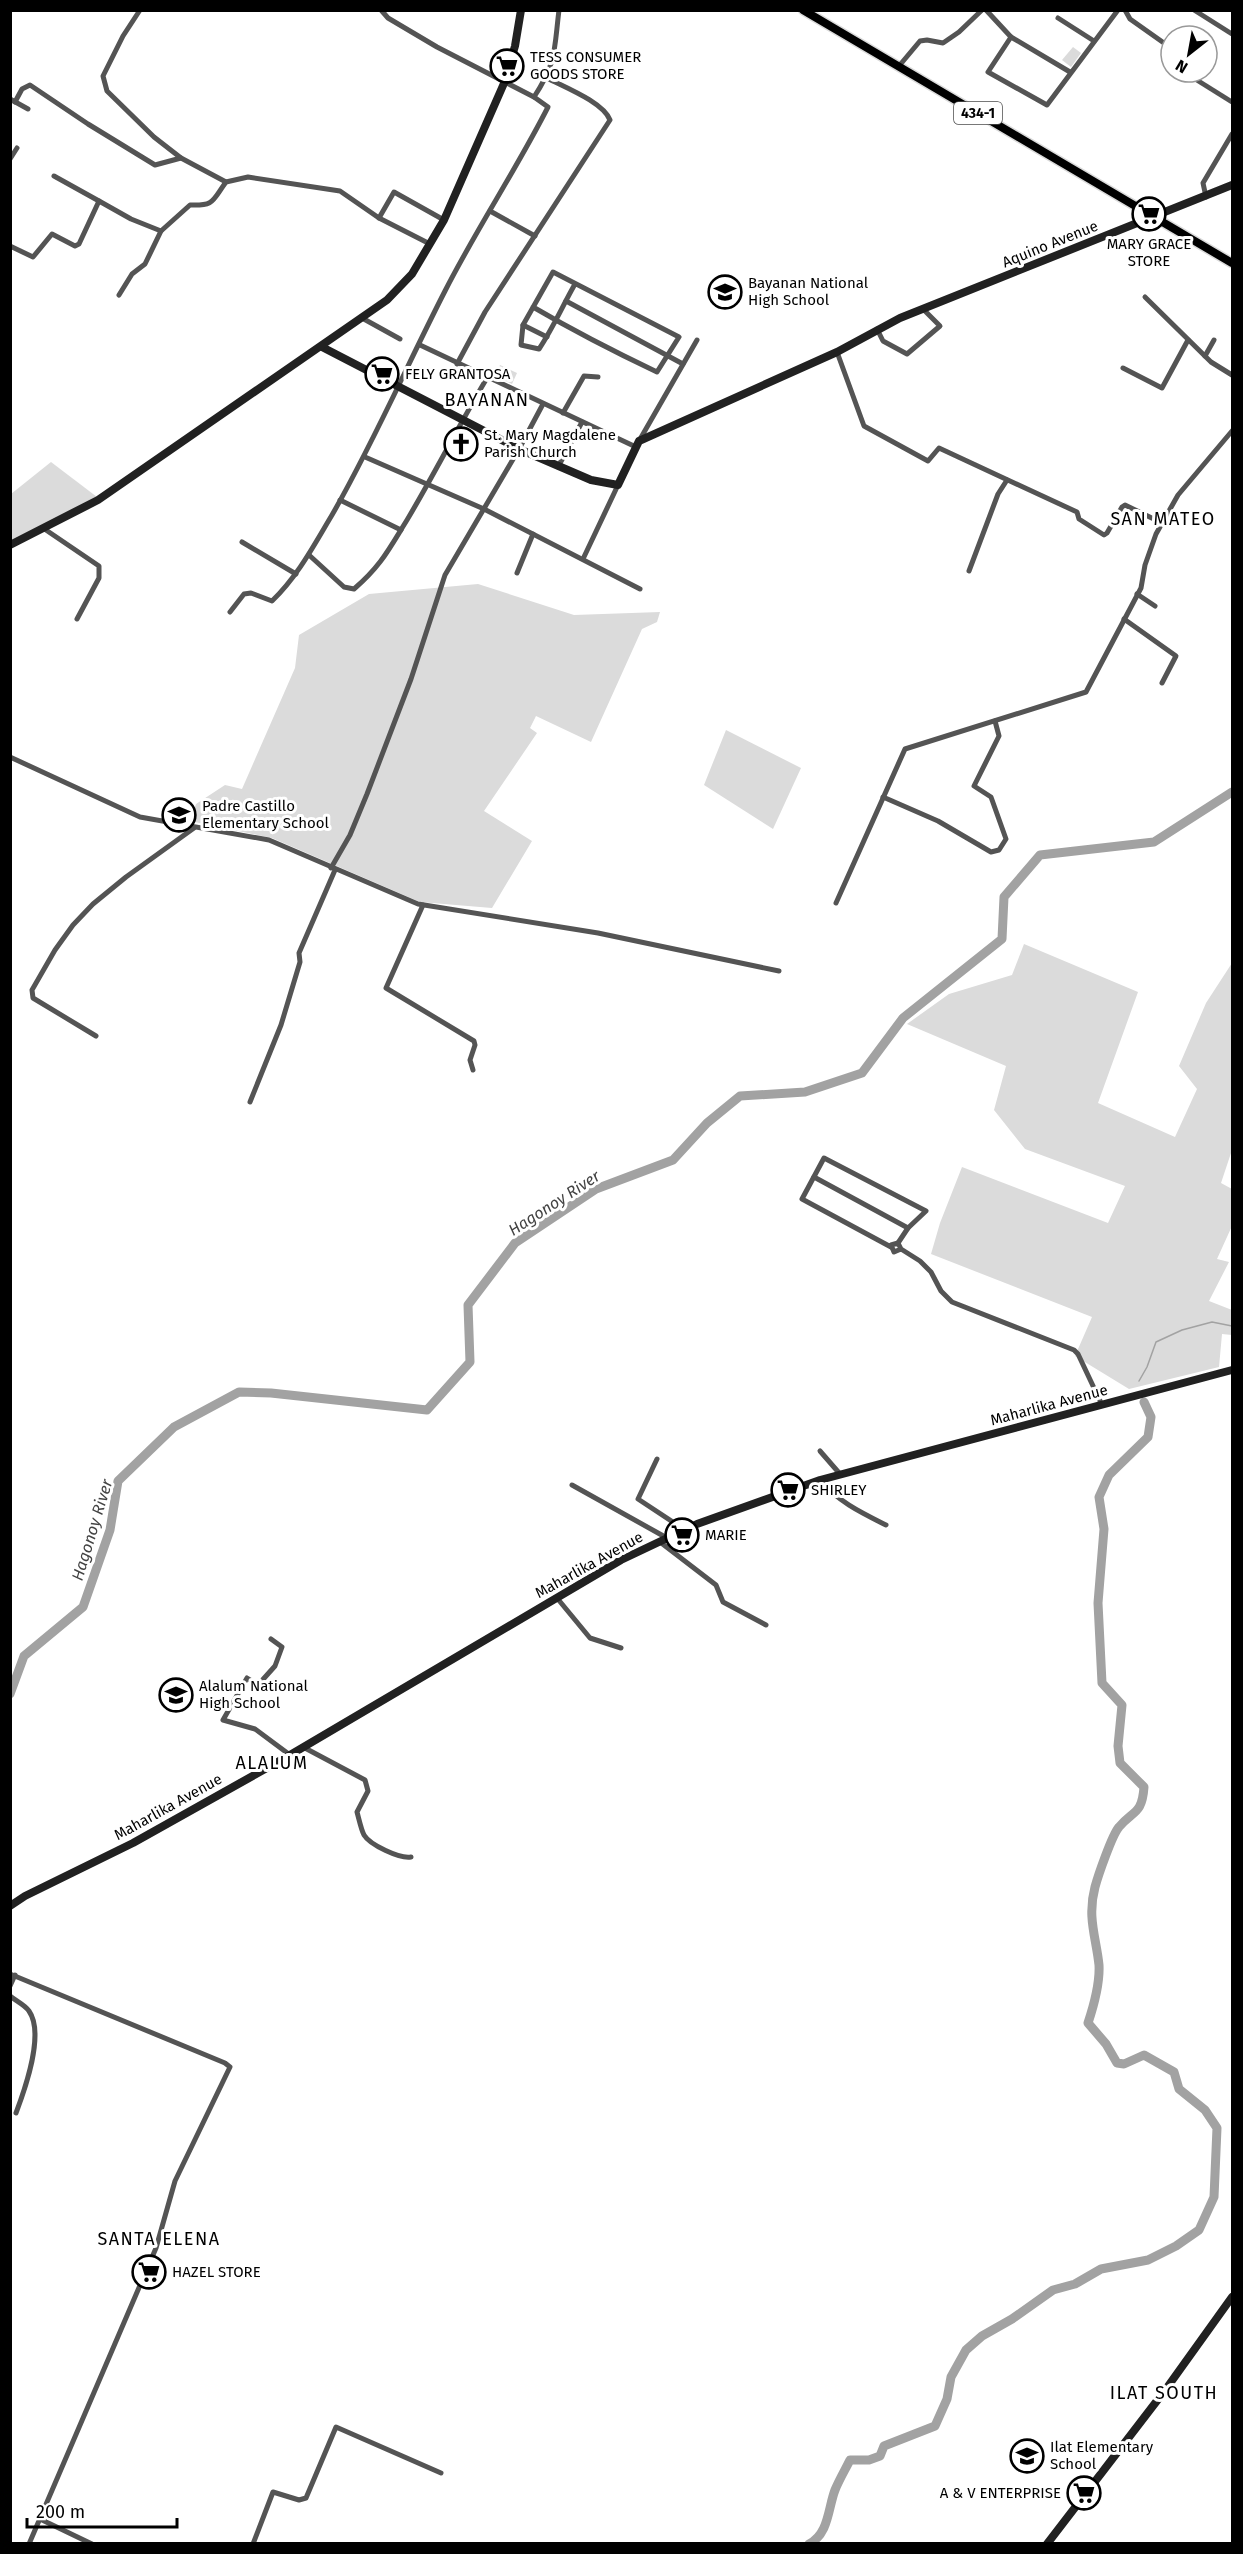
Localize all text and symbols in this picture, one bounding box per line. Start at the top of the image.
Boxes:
north arrow [1159,24,1219,84]
supermarket icon: TESS CONSUMER GOODS STORE [489,48,525,84]
place label: TESS CONSUMER GOODS STORE [530,48,641,83]
text: N [1172,56,1191,77]
road number: 434-1 [954,102,1002,124]
supermarket icon: MARY GRACE STORE [1131,196,1167,232]
street label: Aquino Avenue [999,217,1101,271]
place label: MARY GRACE STORE [1107,235,1191,270]
school or university icon: Bayanan National High School [707,274,743,310]
place label: Bayanan National High School [748,274,869,309]
supermarket icon: FELY GRANTOSA [364,356,400,392]
place label: FELY GRANTOSA [405,365,511,383]
district label: BAYANAN [444,389,530,411]
church icon: St. Mary Magdalene Parish Church [443,426,479,462]
place label: St. Mary Magdalene Parish Church [484,426,616,461]
district label: SAN MATEO [1110,508,1216,530]
school or university icon: Padre Castillo Elementary School [161,797,197,833]
place label: Padre Castillo Elementary School [202,797,330,832]
water label: Hagonoy River [505,1166,604,1240]
street label: Maharlika Avenue [988,1381,1110,1429]
supermarket icon: SHIRLEY [770,1472,806,1508]
water label: Hagonoy River [68,1476,117,1583]
place label: SHIRLEY [811,1481,867,1499]
supermarket icon: MARIE [664,1517,700,1553]
place label: MARIE [705,1526,747,1544]
street label: Maharlika Avenue [532,1528,646,1602]
school or university icon: Alalum National High School [158,1677,194,1713]
place label: Alalum National High School [199,1677,308,1712]
district label: ALALUM [235,1752,309,1774]
street label: Maharlika Avenue [111,1770,225,1844]
district label: SANTA ELENA [97,2228,221,2250]
supermarket icon: HAZEL STORE [131,2254,167,2290]
place label: HAZEL STORE [172,2263,261,2281]
district label: ILAT SOUTH [1110,2382,1218,2404]
school or university icon: Ilat Elementary School [1009,2438,1045,2474]
place label: Ilat Elementary School [1050,2438,1154,2473]
supermarket icon: A & V ENTERPRISE [1066,2475,1102,2511]
place label: A & V ENTERPRISE [940,2484,1061,2502]
scale bar [27,2491,177,2529]
text: 200 m [36,2501,85,2523]

